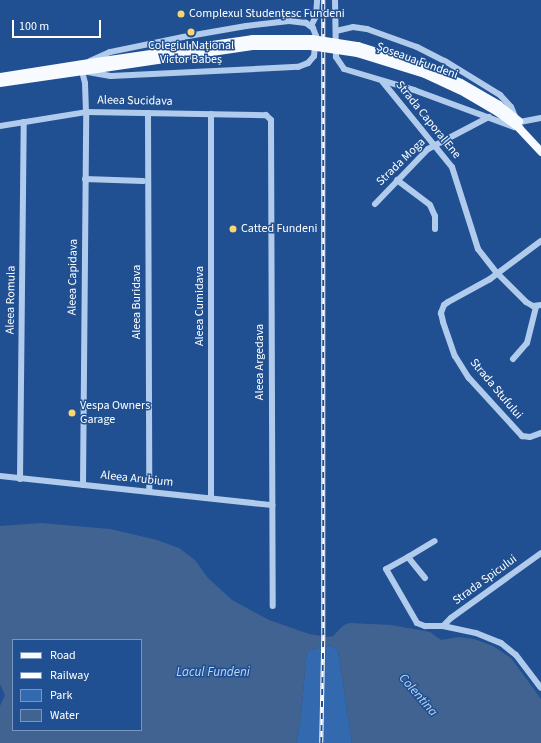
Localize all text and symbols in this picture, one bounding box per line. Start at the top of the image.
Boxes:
place label: Complexul Studențesc Fundeni [189,7,345,21]
marker: Complexul Studențesc Fundeni [176,9,186,19]
scale bar [14,12,103,38]
text: 100 m [19,18,49,35]
marker: Colegiul Național Victor Babeș [186,27,196,37]
place label: Colegiul Național Victor Babeș [148,39,234,67]
street label: Șoseaua Fundeni [374,40,460,82]
street label: Strada Caporal Ene [392,78,464,162]
street label: Aleea Sucidava [97,93,173,109]
street label: Strada Moga [374,135,428,189]
place label: Catted Fundeni [241,222,317,236]
marker: Catted Fundeni [228,224,238,234]
street label: Aleea Capidava [65,239,81,315]
street label: Aleea Buridava [130,265,144,339]
street label: Aleea Romula [3,266,19,334]
street label: Aleea Cumidava [193,266,207,346]
street label: Aleea Argedava [253,324,267,400]
street label: Strada Stufului [467,356,525,422]
place label: Vespa Owners Garage [80,399,150,427]
marker: Vespa Owners Garage [67,408,77,418]
street label: Aleea Arubium [100,468,174,490]
street label: Strada Spicului [450,552,520,608]
legend [12,639,142,731]
text: Road [50,647,76,664]
water label: Lacul Fundeni [176,664,250,680]
text: Railway [50,667,89,684]
water label: Colentina [395,671,441,719]
text: Park [50,687,72,704]
text: Water [50,707,79,724]

